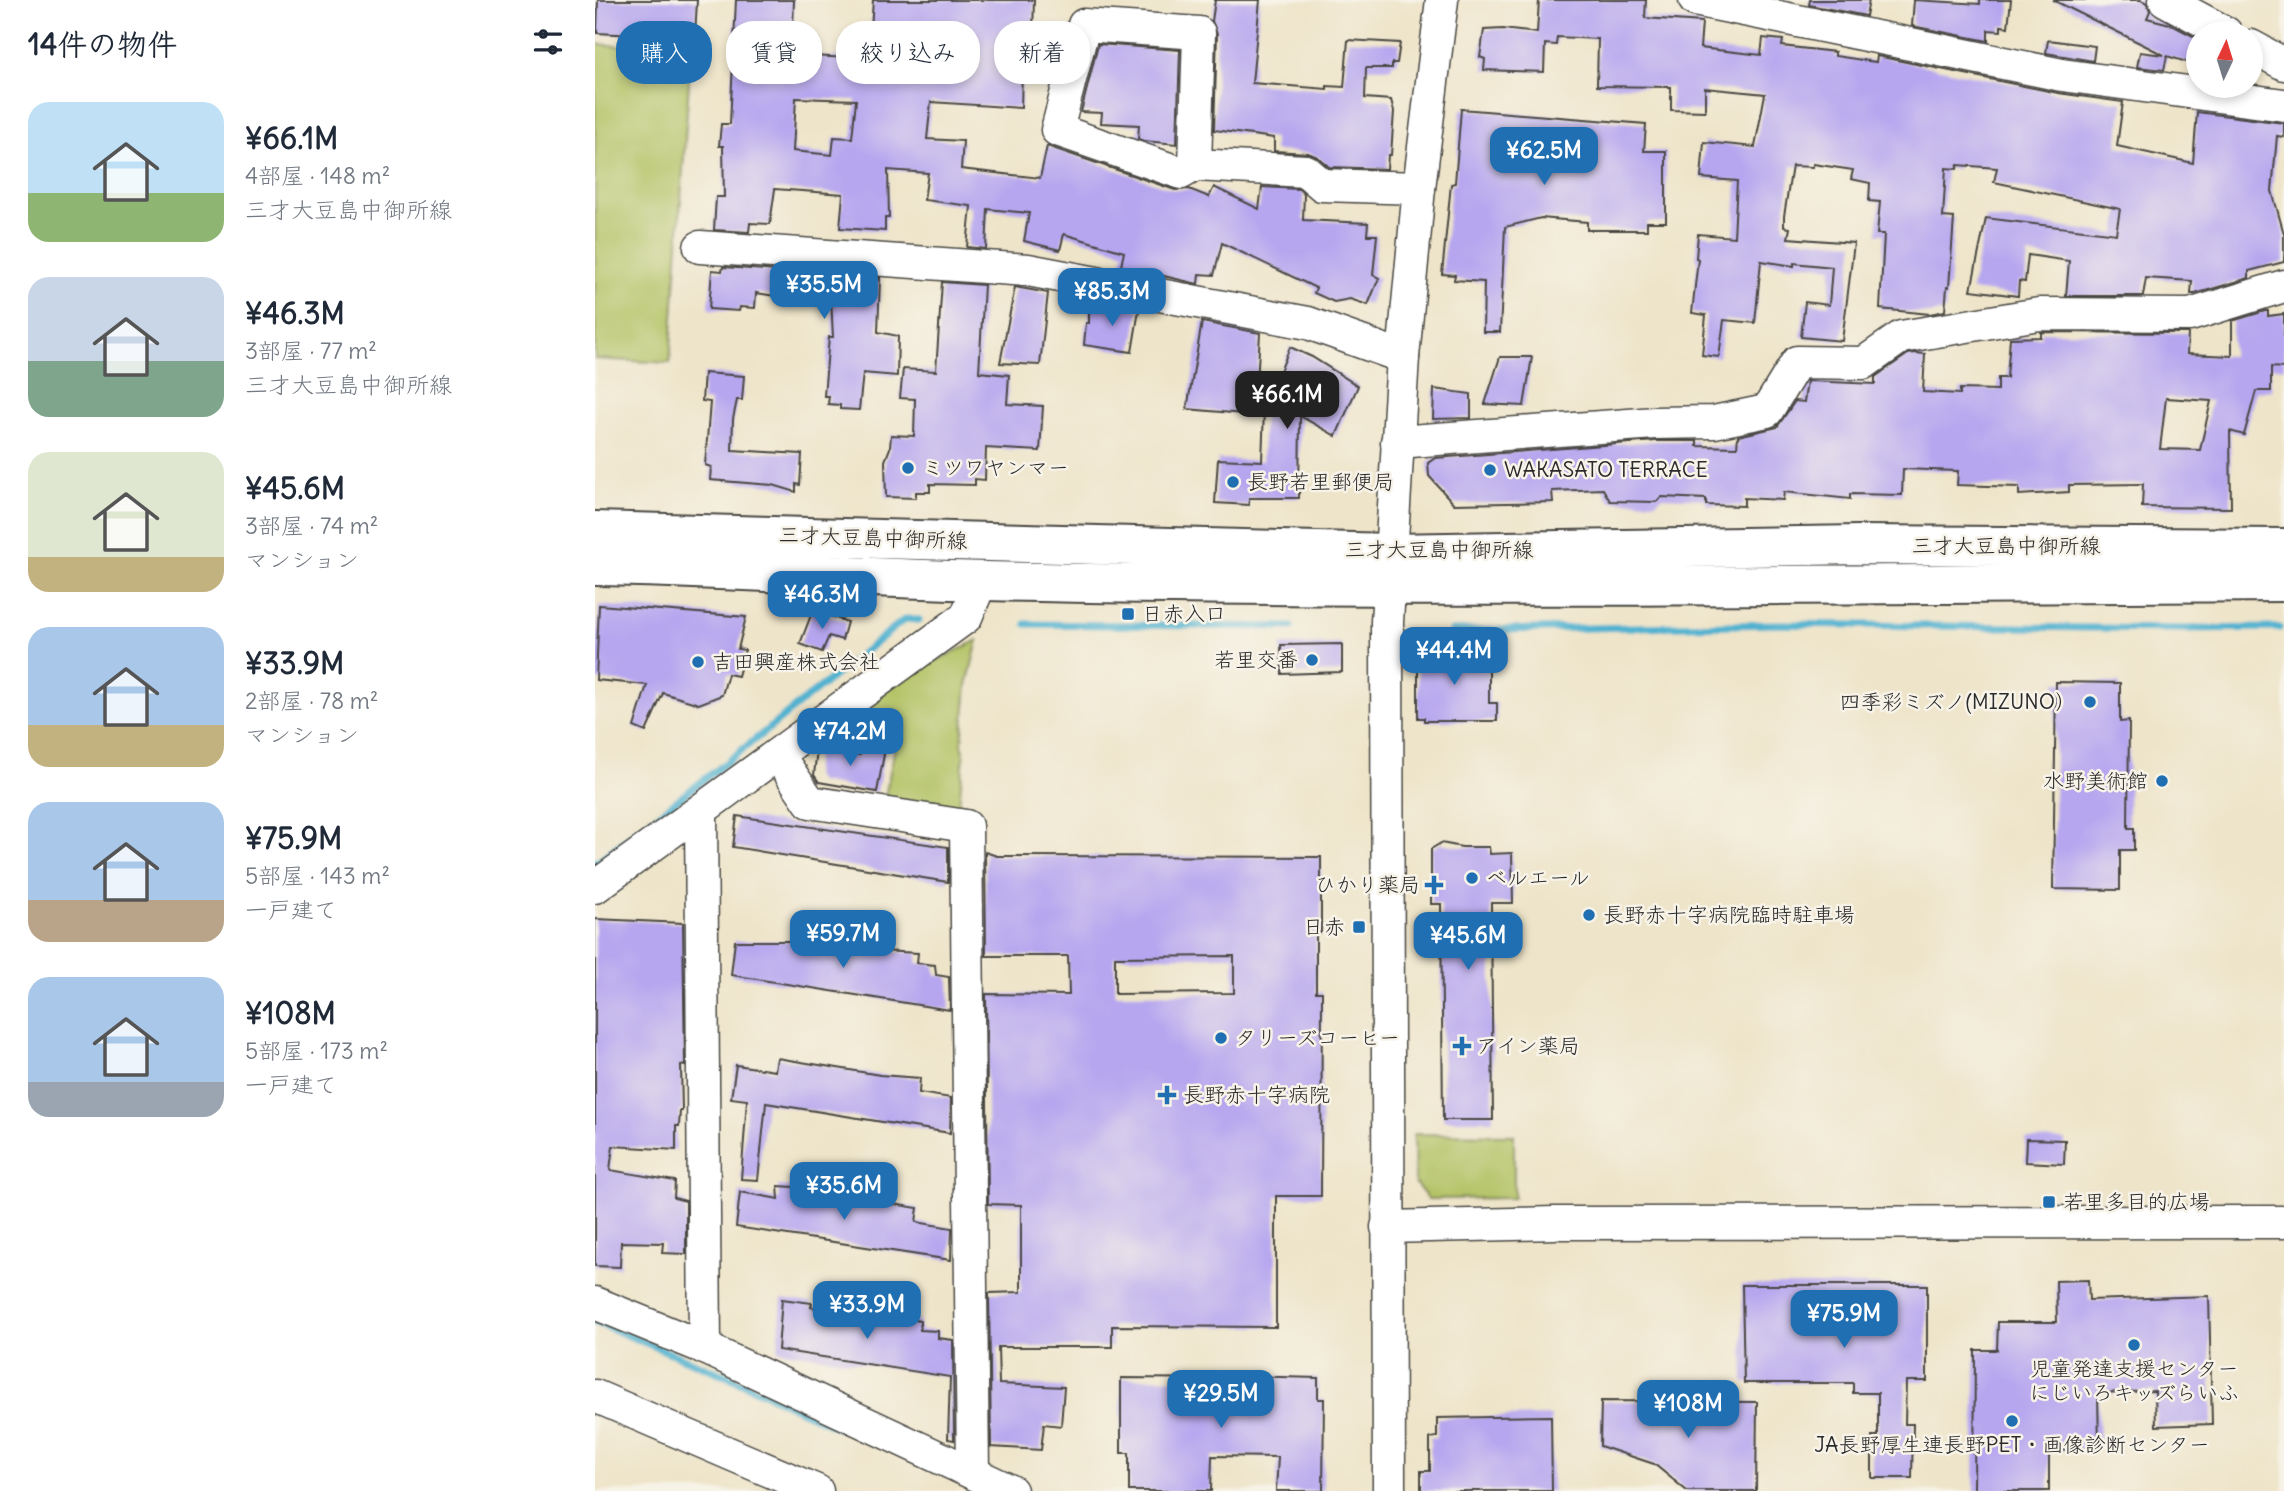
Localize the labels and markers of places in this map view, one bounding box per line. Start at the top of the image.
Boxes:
pin: ¥62.5M [1487,128,1601,187]
pin: ¥35.5M [767,262,881,321]
pin: ¥85.3M [1055,268,1169,328]
pin: ¥66.1M [1230,372,1344,431]
place label: ミツワヤンマー [922,454,1069,481]
place label: WAKASATO TERRACE [1504,456,1708,483]
marker: ミツワヤンマー [900,460,916,476]
marker: WAKASATO TERRACE [1482,462,1498,478]
place label: 長野若里郵便局 [1247,468,1394,495]
marker: 長野若里郵便局 [1225,474,1241,490]
pin: ¥46.3M [765,572,879,631]
place label: 日赤入口 [1142,600,1226,627]
marker: 日赤入口 [1120,606,1136,622]
pin: ¥44.4M [1397,628,1511,687]
place label: 若里交番 [1214,646,1298,673]
place label: 吉田興産株式会社 [712,648,880,675]
marker: 若里交番 [1304,652,1320,668]
marker: 吉田興産株式会社 [690,654,706,670]
place label: 四季彩ミズノ(MIZUNO） [1839,688,2076,715]
marker: 四季彩ミズノ(MIZUNO） [2082,694,2098,710]
pin: ¥74.2M [793,708,907,768]
place label: 水野美術館 [2043,767,2148,794]
marker: 水野美術館 [2154,773,2170,789]
place label: ベルエール [1486,864,1590,891]
marker: ベルエール [1464,870,1480,886]
place label: ひかり薬局 [1315,871,1420,898]
marker: ひかり薬局 [1426,877,1442,893]
place label: 長野赤十字病院臨時駐車場 [1603,901,1855,928]
marker: 長野赤十字病院臨時駐車場 [1581,907,1597,923]
pin: ¥59.7M [786,911,900,970]
pin: ¥45.6M [1411,912,1525,972]
place label: 日赤 [1303,913,1345,940]
marker: 日赤 [1351,919,1367,935]
place label: タリーズコーヒー [1235,1024,1400,1051]
marker: タリーズコーヒー [1213,1030,1229,1046]
place label: アイン薬局 [1476,1032,1580,1059]
marker: アイン薬局 [1454,1038,1470,1054]
place label: 長野赤十字病院 [1183,1081,1330,1108]
marker: 長野赤十字病院 [1157,1085,1177,1105]
pin: ¥35.6M [787,1162,901,1222]
place label: 若里多目的広場 [2063,1188,2210,1215]
marker: 若里多目的広場 [2041,1194,2057,1210]
pin: ¥33.9M [810,1282,924,1341]
pin: ¥75.9M [1787,1290,1901,1350]
marker: 児童発達支援センター にじいろキッズらいふ [2126,1337,2142,1353]
place label: 児童発達支援センター にじいろキッズらいふ [2029,1355,2239,1406]
pin: ¥29.5M [1164,1370,1278,1430]
pin: ¥108M [1639,1380,1737,1440]
marker: JA長野厚生連長野PET・画像診断センター [2004,1413,2020,1429]
place label: JA長野厚生連長野PET・画像診断センター [1814,1431,2210,1458]

